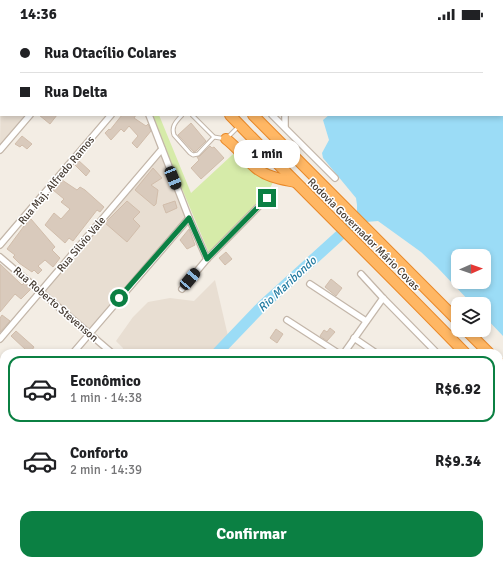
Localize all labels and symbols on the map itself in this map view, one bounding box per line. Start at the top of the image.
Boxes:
street label: Rua Maj. Alfredo Ramos [16,133,97,227]
callout: 1 min [234,140,300,168]
car [163,165,183,191]
street label: Rodovia Governador Mário Covas [305,175,423,293]
route end [258,189,276,207]
street label: Rua Silvio Vale [54,214,108,275]
north arrow [451,249,491,289]
water label: Rio Maribondo [255,253,320,315]
street label: Rua Roberto Stevenson [11,264,101,345]
car [178,266,202,292]
route start [110,289,128,307]

